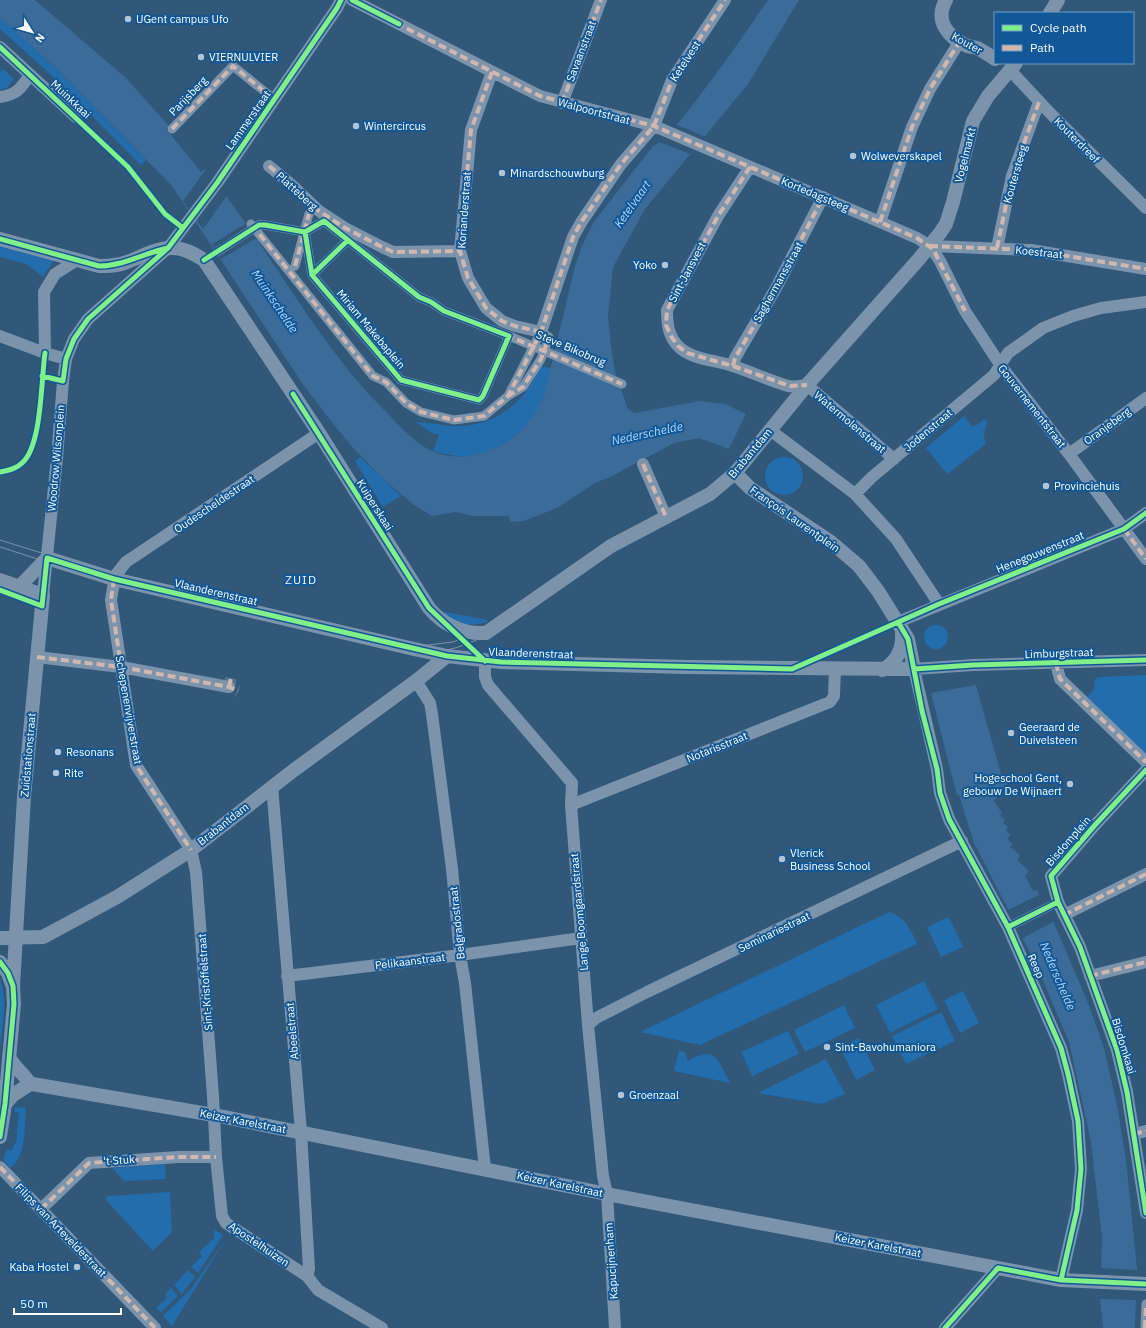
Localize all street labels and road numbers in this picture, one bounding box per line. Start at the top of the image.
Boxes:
street label: Savaanstraat [563,18,599,83]
street label: Kouter [949,29,985,57]
street label: Ketelvest [667,38,703,84]
street label: Parijsberg [166,73,210,119]
street label: Muinkkaai [48,77,94,121]
street label: Lammerstraat [222,87,274,152]
street label: Walpoortstraat [556,95,632,127]
street label: Kouterdreef [1051,114,1103,166]
street label: Vogelmarkt [951,126,979,184]
street label: Koutersteeg [1000,143,1030,205]
street label: Platteberg [273,169,321,213]
street label: Korianderstraat [454,171,474,249]
street label: Kortedagsteeg [779,174,851,215]
street label: Sint-Jansvest [665,239,709,305]
street label: Saghermansstraat [750,239,806,325]
street label: Koestraat [1015,243,1064,261]
street label: Miriam Makebaplein [334,286,408,372]
street label: Steve Bikobrug [534,327,608,369]
street label: Gouvernementstraat [995,361,1069,451]
street label: Watermolenstraat [811,388,889,456]
street label: Woodrow Wilsonplein [44,404,68,512]
street label: Oranjeberg [1081,404,1133,448]
street label: Jodenstraat [901,406,955,454]
street label: Brabantdam [725,425,775,481]
street label: Oudescheldestraat [171,472,257,536]
street label: Kuiperskaai [354,477,396,533]
street label: François Laurentplein [747,483,843,555]
street label: Henegouwenstraat [994,528,1086,576]
street label: Vlaanderenstraat [173,576,259,608]
street label: Vlaanderenstraat [488,645,574,661]
street label: Limburgstraat [1024,645,1094,661]
street label: Schepenenvijverstraat [113,655,145,766]
street label: Zuidstationstraat [17,712,39,798]
street label: Notarisstraat [684,728,750,766]
street label: Brabantdam [195,800,251,848]
street label: Bisdomplein [1042,813,1094,869]
street label: Lange Boomgaardstraat [567,853,591,971]
street label: Belgradostraat [446,886,468,960]
street label: Seminariestraat [736,908,812,955]
street label: Sint-Kristoffelstraat [195,933,215,1031]
street label: Pelikaanstraat [374,950,446,972]
street label: Reep [1024,952,1048,980]
street label: Abeelstraat [283,1002,301,1060]
street label: Bisdomkaai [1109,1016,1139,1076]
street label: Keizer Karelstraat [199,1106,287,1136]
street label: 't Stuk [103,1152,135,1168]
street label: Keizer Karelstraat [516,1168,604,1200]
street label: Filips van Arteveldestraat [12,1180,110,1280]
street label: Apostelhuizen [226,1219,292,1269]
street label: Kapucijnenham [601,1222,621,1300]
street label: Keizer Karelstraat [834,1230,922,1260]

